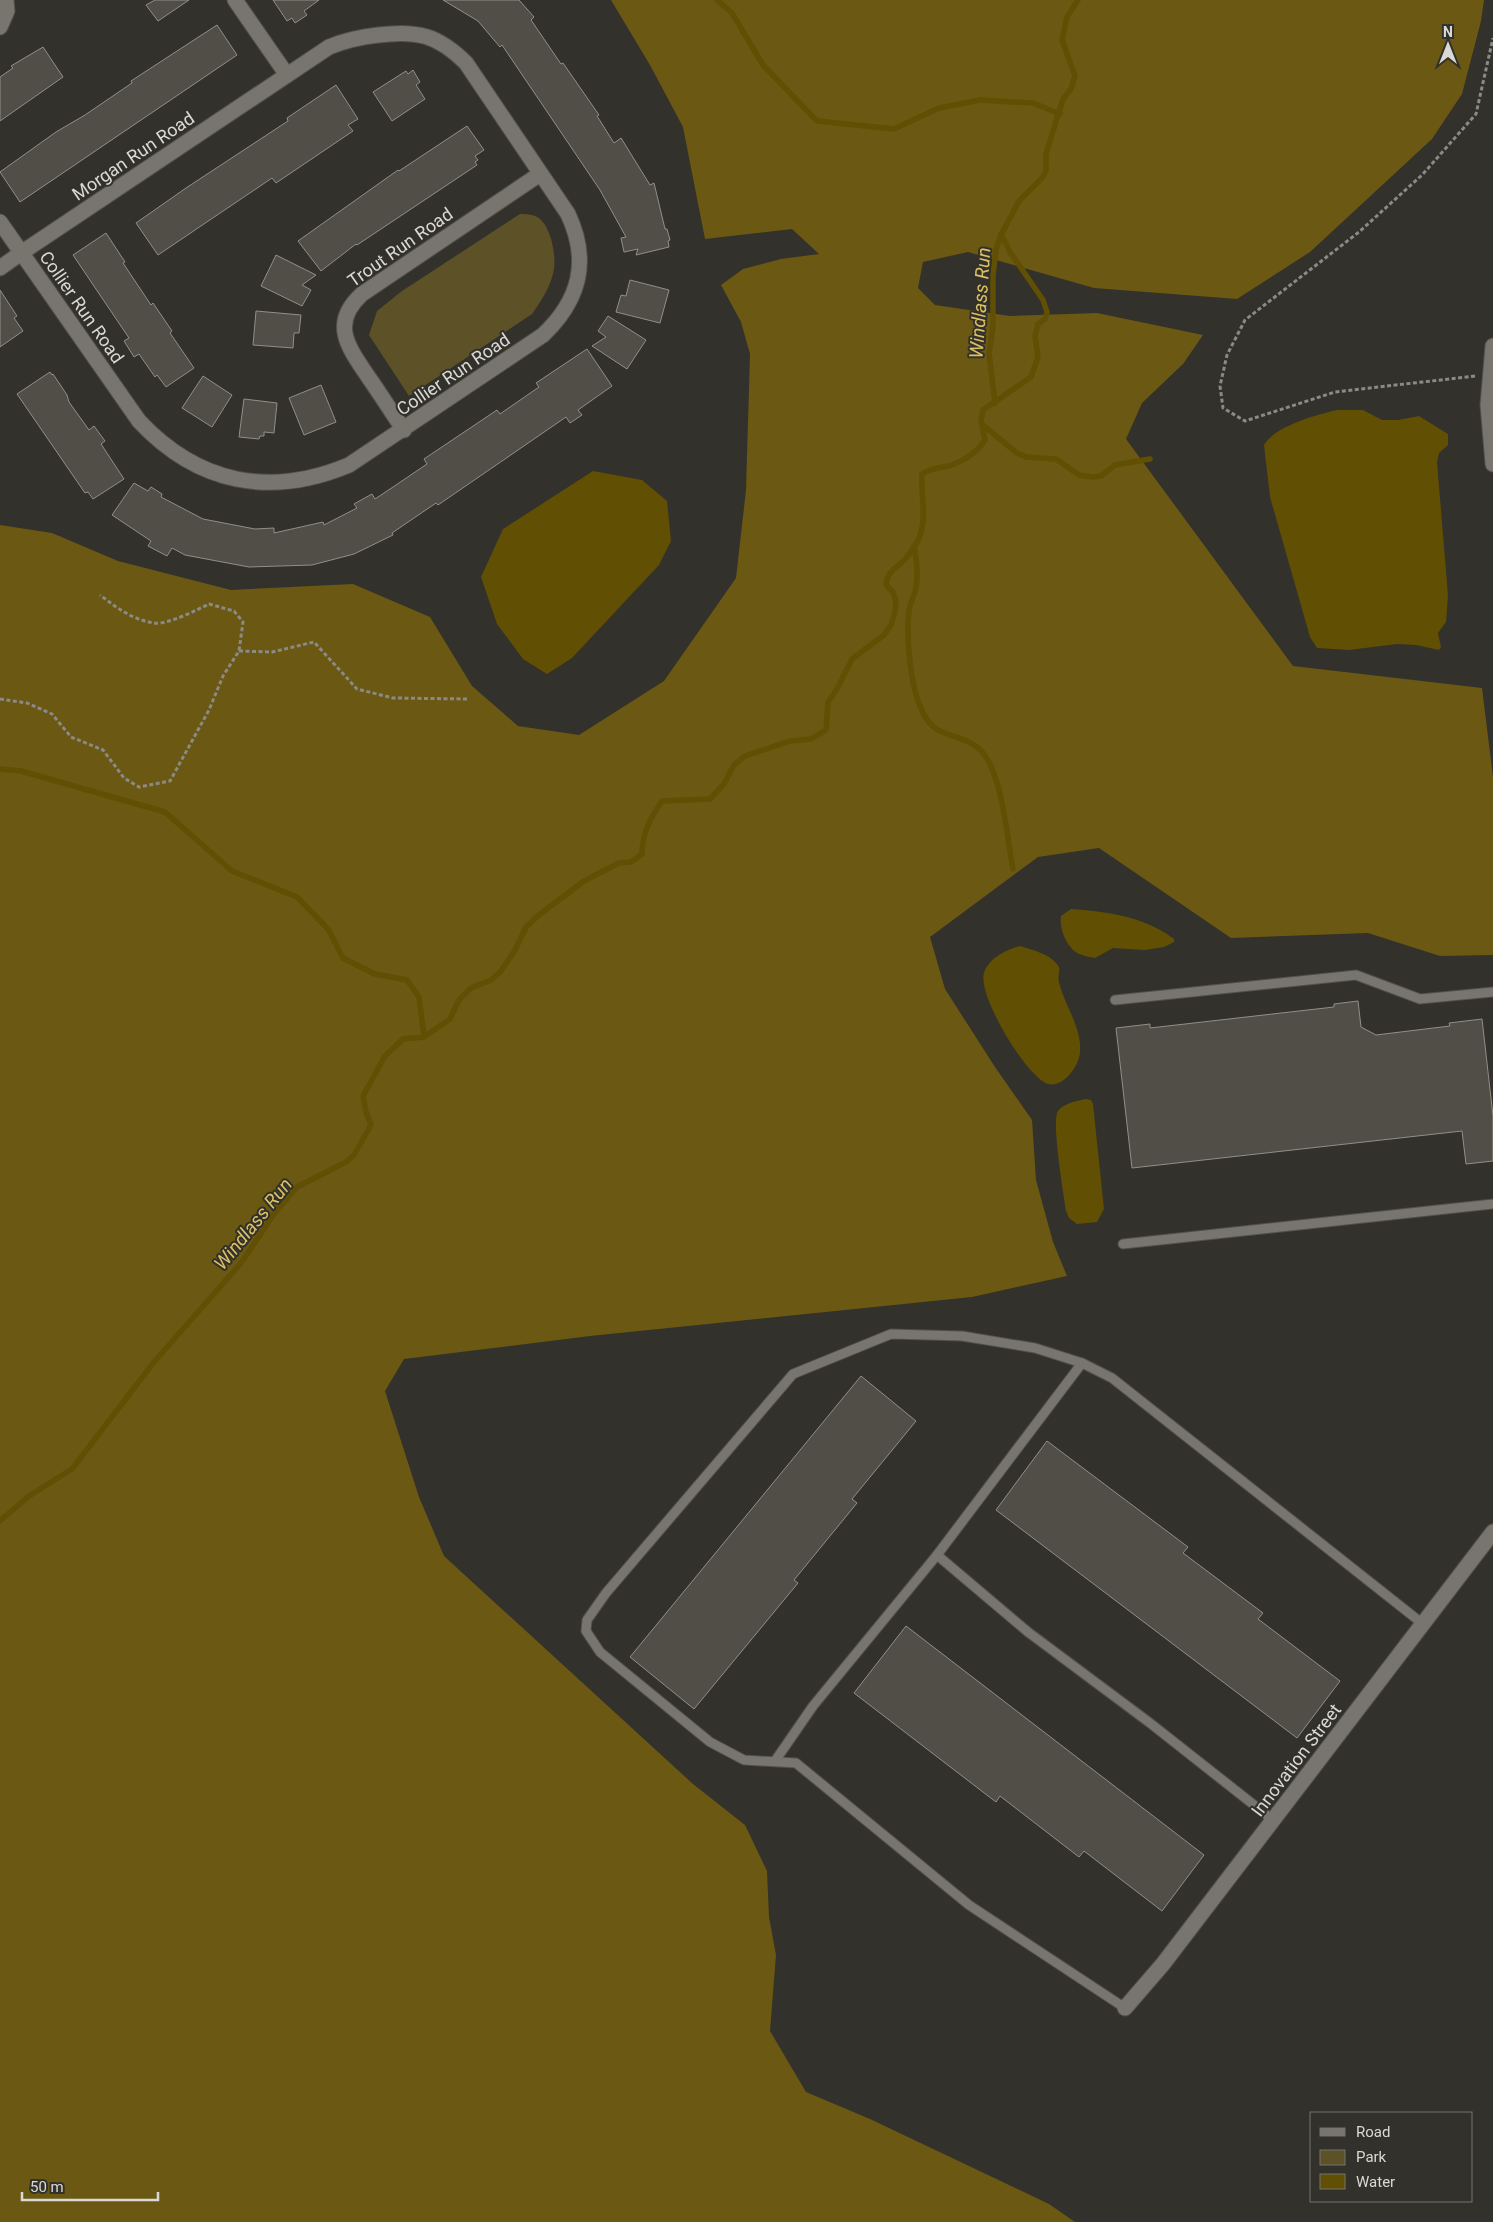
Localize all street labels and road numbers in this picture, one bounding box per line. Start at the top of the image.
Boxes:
street label: Morgan Run Road [68,107,198,205]
street label: Trout Run Road [343,203,457,291]
street label: Collier Run Road [36,247,128,367]
street label: Collier Run Road [392,328,514,420]
street label: Innovation Street [1247,1699,1345,1821]

